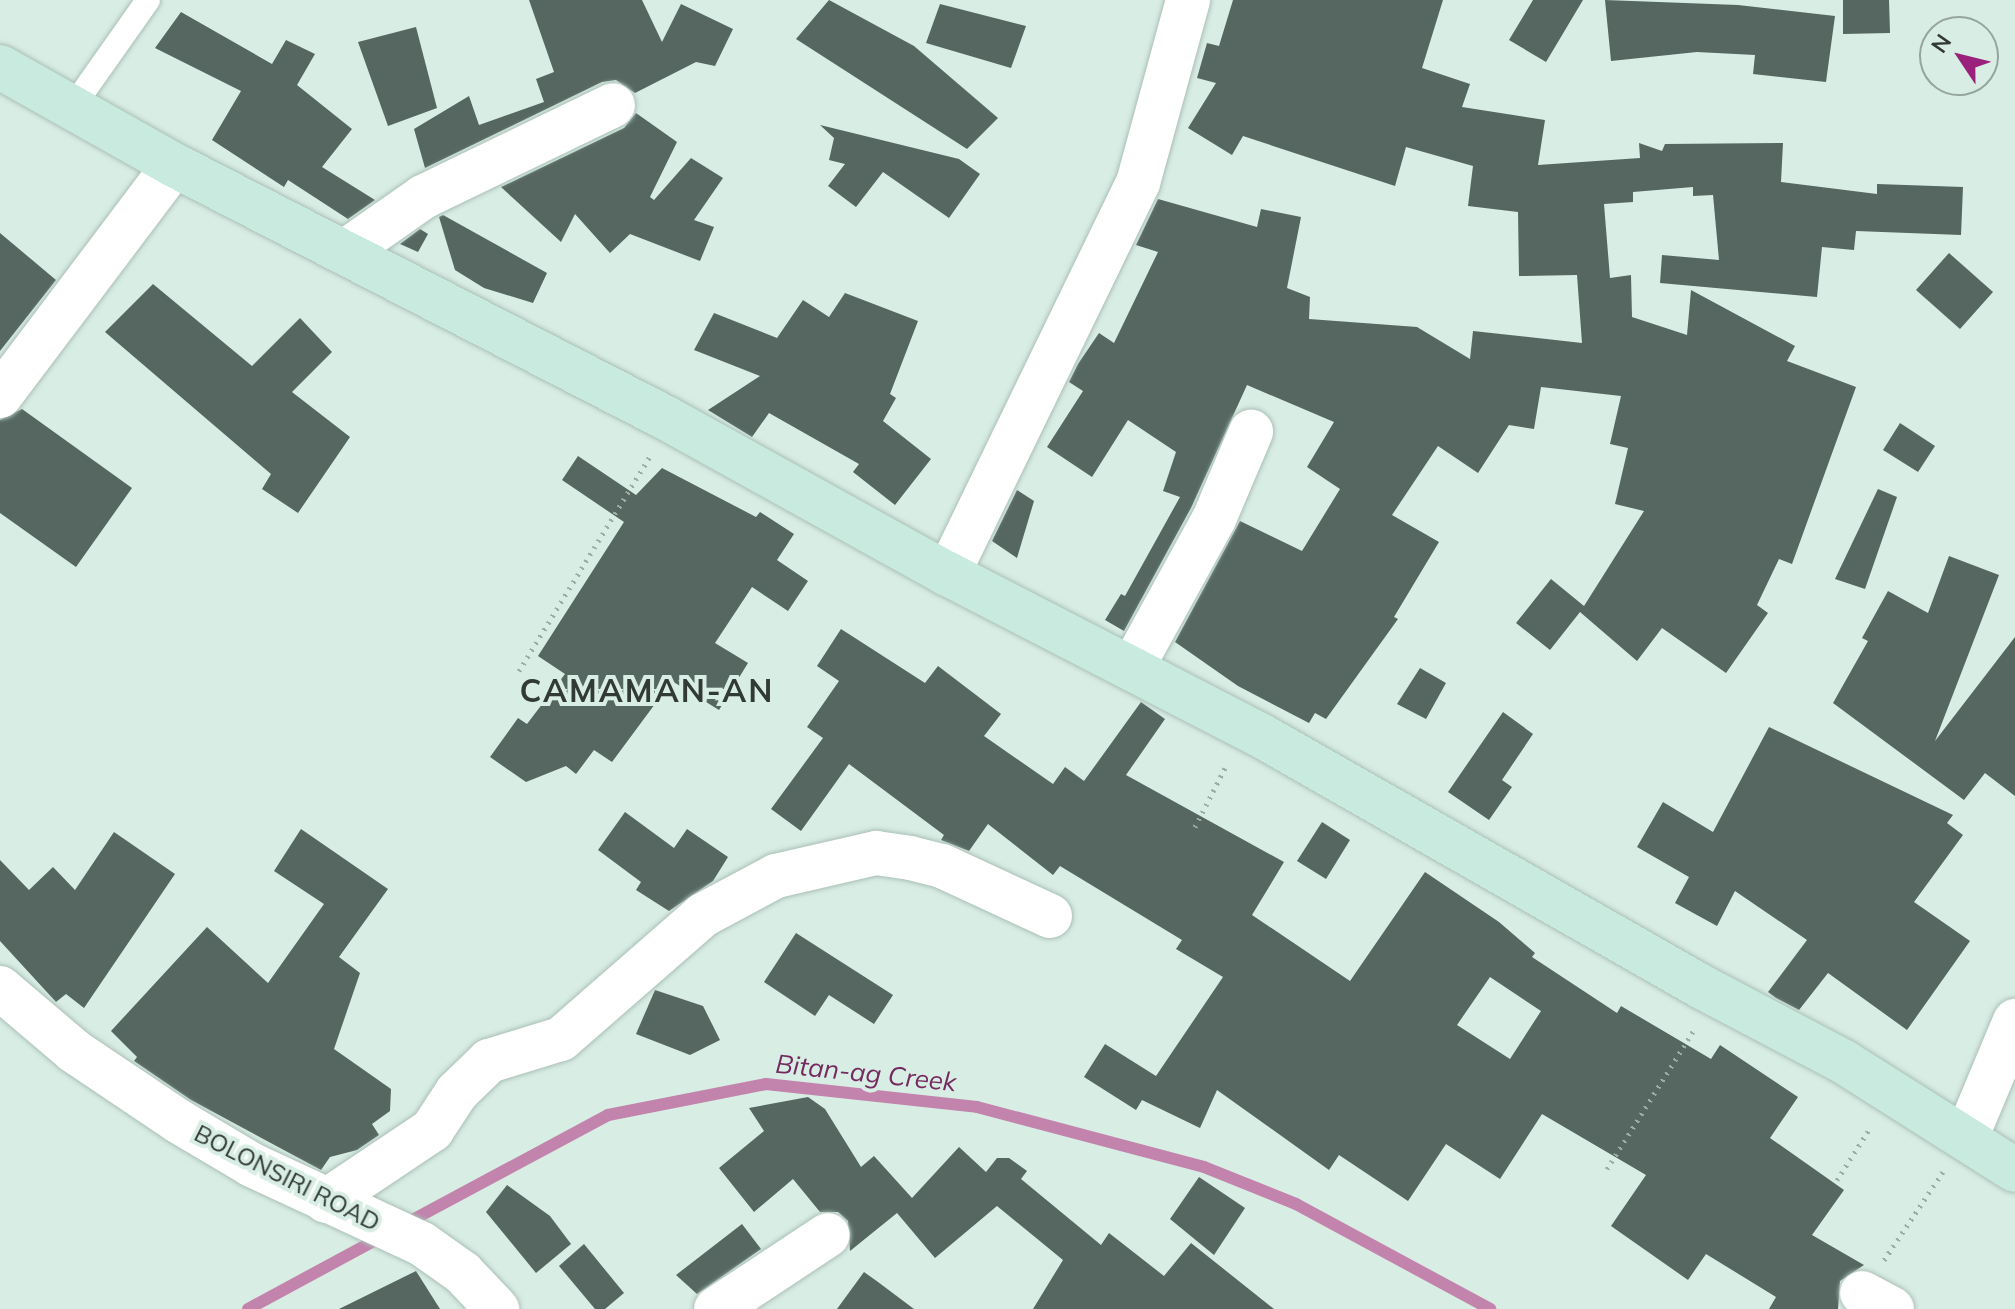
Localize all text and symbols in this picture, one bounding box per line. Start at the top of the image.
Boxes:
north arrow [1919,16,1999,96]
text: N [1925,29,1957,58]
district label: CAMAMAN-AN [520,671,774,709]
water label: Bitan-ag Creek [774,1048,958,1098]
street label: BOLONSIRI ROAD [190,1119,384,1237]

